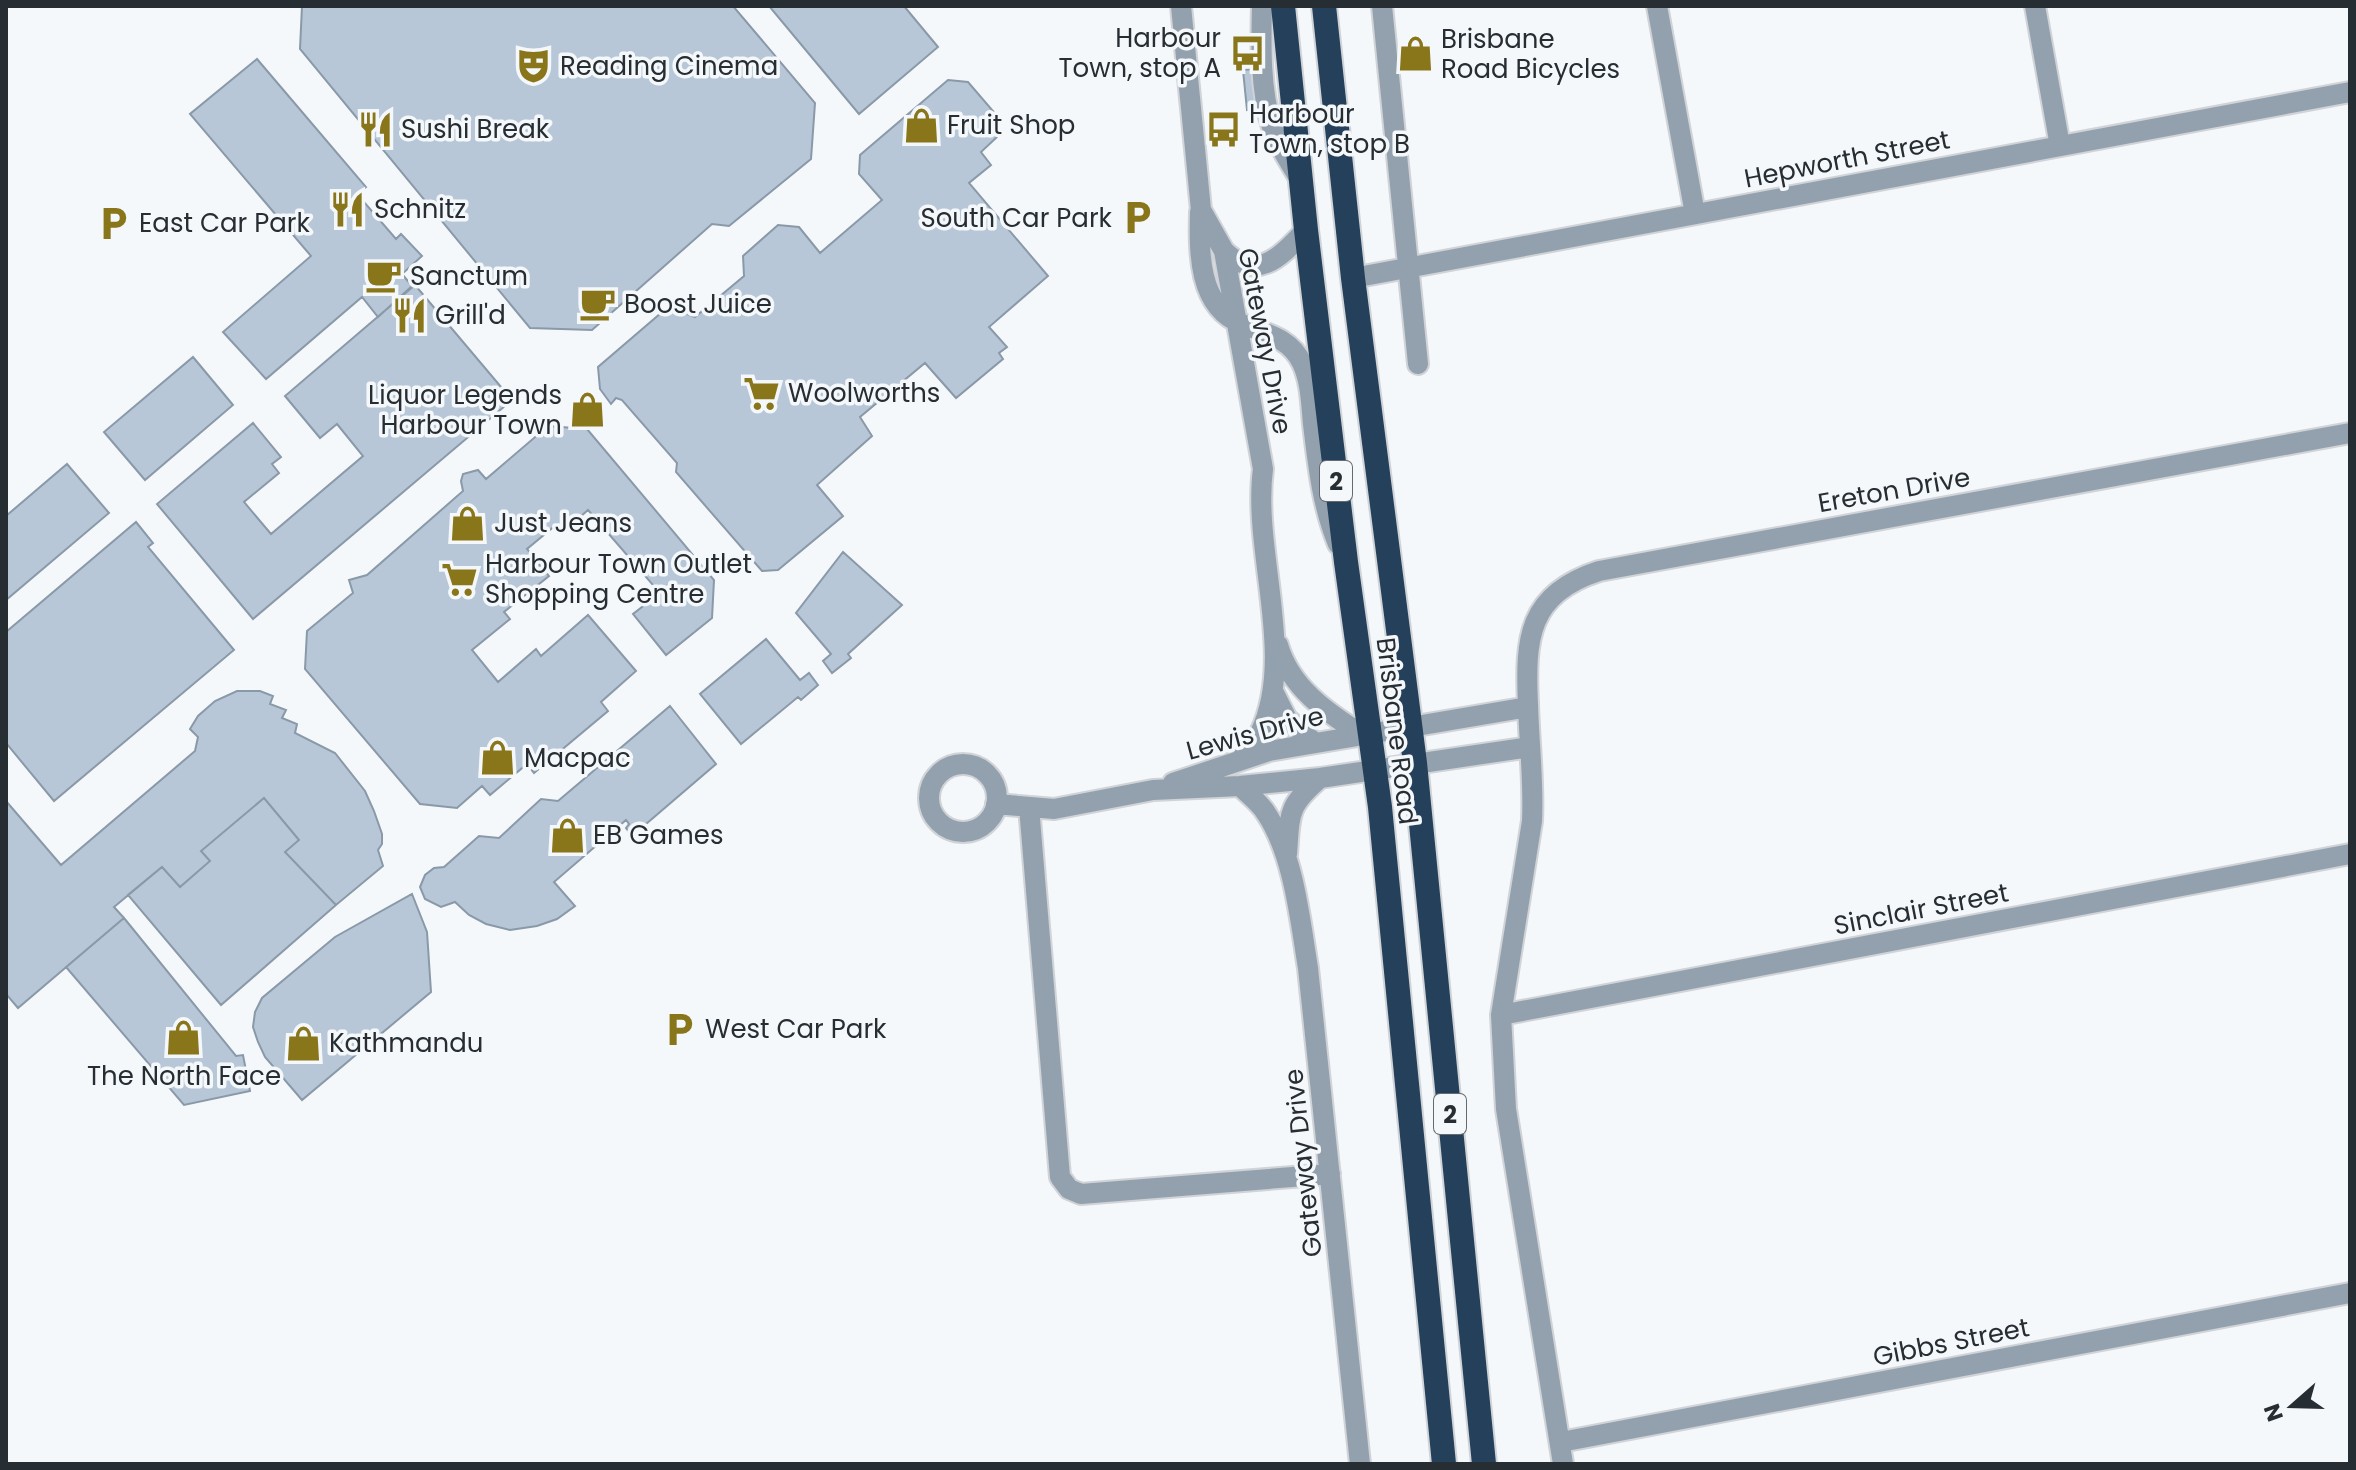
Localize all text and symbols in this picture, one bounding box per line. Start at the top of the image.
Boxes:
place label: Harbour Town, stop A [1059,20,1221,86]
place label: Brisbane Road Bicycles [1441,21,1620,87]
bus stop icon: Harbour Town, stop A [1228,34,1266,72]
shop icon: Brisbane Road Bicycles [1396,35,1434,73]
theatre icon: Reading Cinema [515,47,553,85]
place label: Reading Cinema [560,48,778,84]
place label: Harbour Town, stop B [1249,96,1410,162]
shop icon: Fruit Shop [902,106,940,144]
place label: Fruit Shop [947,107,1075,143]
restaurant icon: Sushi Break [356,110,394,148]
bus stop icon: Harbour Town, stop B [1204,110,1242,148]
place label: Sushi Break [401,111,550,147]
street label: Hepworth Street [1741,121,1953,197]
restaurant icon: Schnitz [329,190,367,228]
place label: Schnitz [374,191,466,227]
parking icon: South Car Park [1119,199,1157,237]
place label: South Car Park [920,200,1113,236]
parking icon: East Car Park [94,204,132,242]
place label: East Car Park [139,205,311,241]
street label: Gateway Drive [1229,245,1301,437]
cafe icon: Sanctum [365,257,403,295]
place label: Sanctum [410,258,528,294]
cafe icon: Boost Juice [579,285,617,323]
place label: Boost Juice [624,286,772,322]
restaurant icon: Grill'd [390,296,428,334]
place label: Grill'd [435,297,506,333]
supermarket icon: Woolworths [743,374,781,412]
place label: Woolworths [788,375,940,411]
place label: Liquor Legends Harbour Town [368,377,562,443]
shop icon: Liquor Legends Harbour Town [569,391,607,429]
street label: Ereton Drive [1815,459,1973,521]
road number: 2 [1320,461,1352,501]
shop icon: Just Jeans [449,504,487,542]
place label: Just Jeans [494,505,632,541]
place label: Harbour Town Outlet Shopping Centre [485,546,752,612]
supermarket icon: Harbour Town Outlet Shopping Centre [440,560,478,598]
street label: Brisbane Road [1368,635,1426,827]
street label: Lewis Drive [1182,697,1328,769]
shop icon: Macpac [479,739,517,777]
place label: Macpac [524,740,631,776]
shop icon: EB Games [548,816,586,854]
place label: EB Games [593,817,724,853]
street label: Sinclair Street [1831,874,2011,944]
parking icon: West Car Park [660,1010,698,1048]
place label: West Car Park [705,1011,887,1047]
shop icon: The North Face [165,1018,203,1056]
shop icon: Kathmandu [284,1024,322,1062]
place label: Kathmandu [329,1025,483,1061]
place label: The North Face [87,1058,281,1094]
street label: Gateway Drive [1275,1067,1331,1259]
road number: 2 [1434,1094,1466,1134]
street label: Gibbs Street [1870,1309,2032,1375]
north arrow [2252,1366,2332,1446]
text: N [2256,1400,2291,1426]

